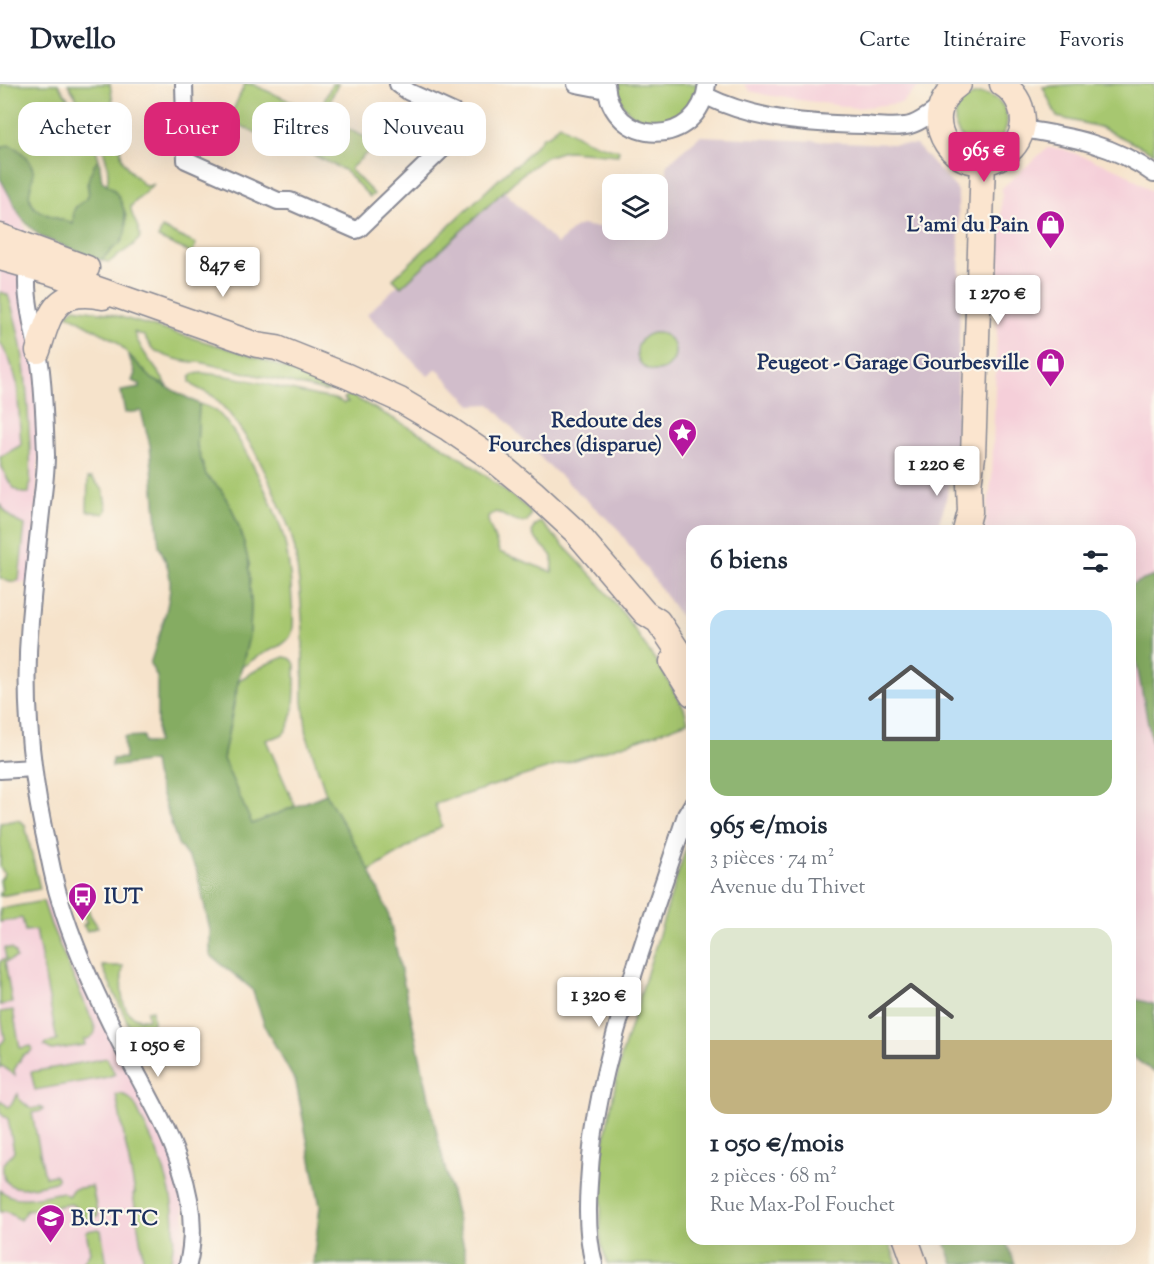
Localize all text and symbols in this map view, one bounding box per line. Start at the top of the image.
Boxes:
text: Dwello [30,21,116,61]
text: Carte [859,26,910,56]
text: Itinéraire [943,26,1026,56]
text: Favoris [1059,26,1124,56]
chip: Acheter [18,102,132,156]
chip: Louer [144,102,240,156]
chip: Filtres [252,102,350,156]
chip: Nouveau [362,102,486,156]
pin: 965 € [942,132,1026,183]
text: 965 € [962,137,1006,166]
map controls [602,174,668,240]
button: layers [602,174,668,240]
shop icon: L'ami du Pain [1034,208,1066,250]
place label: L'ami du Pain [907,211,1030,241]
pin: 847 € [181,247,265,298]
text: 847 € [200,252,246,281]
pin: 1 270 € [943,275,1053,326]
text: 1 270 € [969,280,1027,309]
shop icon: Peugeot - Garage Gourbesville [1034,346,1066,388]
place label: Peugeot - Garage Gourbesville [757,349,1029,379]
place label: Redoute des Fourches (disparue) [489,407,662,461]
place icon: Redoute des Fourches (disparue) [667,416,699,458]
pin: 1 220 € [882,446,992,497]
text: 1 220 € [909,451,965,480]
text: 6 biens [710,543,788,580]
icon: filters [1079,545,1112,578]
icon: home [857,649,965,757]
text: 965 €/mois [710,808,828,845]
text: 3 pièces · 74 m² [710,845,834,874]
text: Avenue du Thivet [710,874,865,903]
bus stop icon: IUT [67,880,99,922]
place label: IUT [104,883,143,913]
icon: home [857,967,965,1075]
pin: 1 320 € [544,977,654,1028]
text: 1 320 € [571,982,627,1011]
pin: 1 050 € [103,1027,213,1078]
text: 1 050 € [130,1032,186,1061]
text: 1 050 €/mois [710,1126,844,1163]
text: 2 pièces · 68 m² [710,1163,837,1192]
text: Rue Max-Pol Fouchet [710,1192,895,1221]
school or university icon: B.U.T TC [34,1202,66,1244]
place label: B.U.T TC [71,1205,158,1235]

